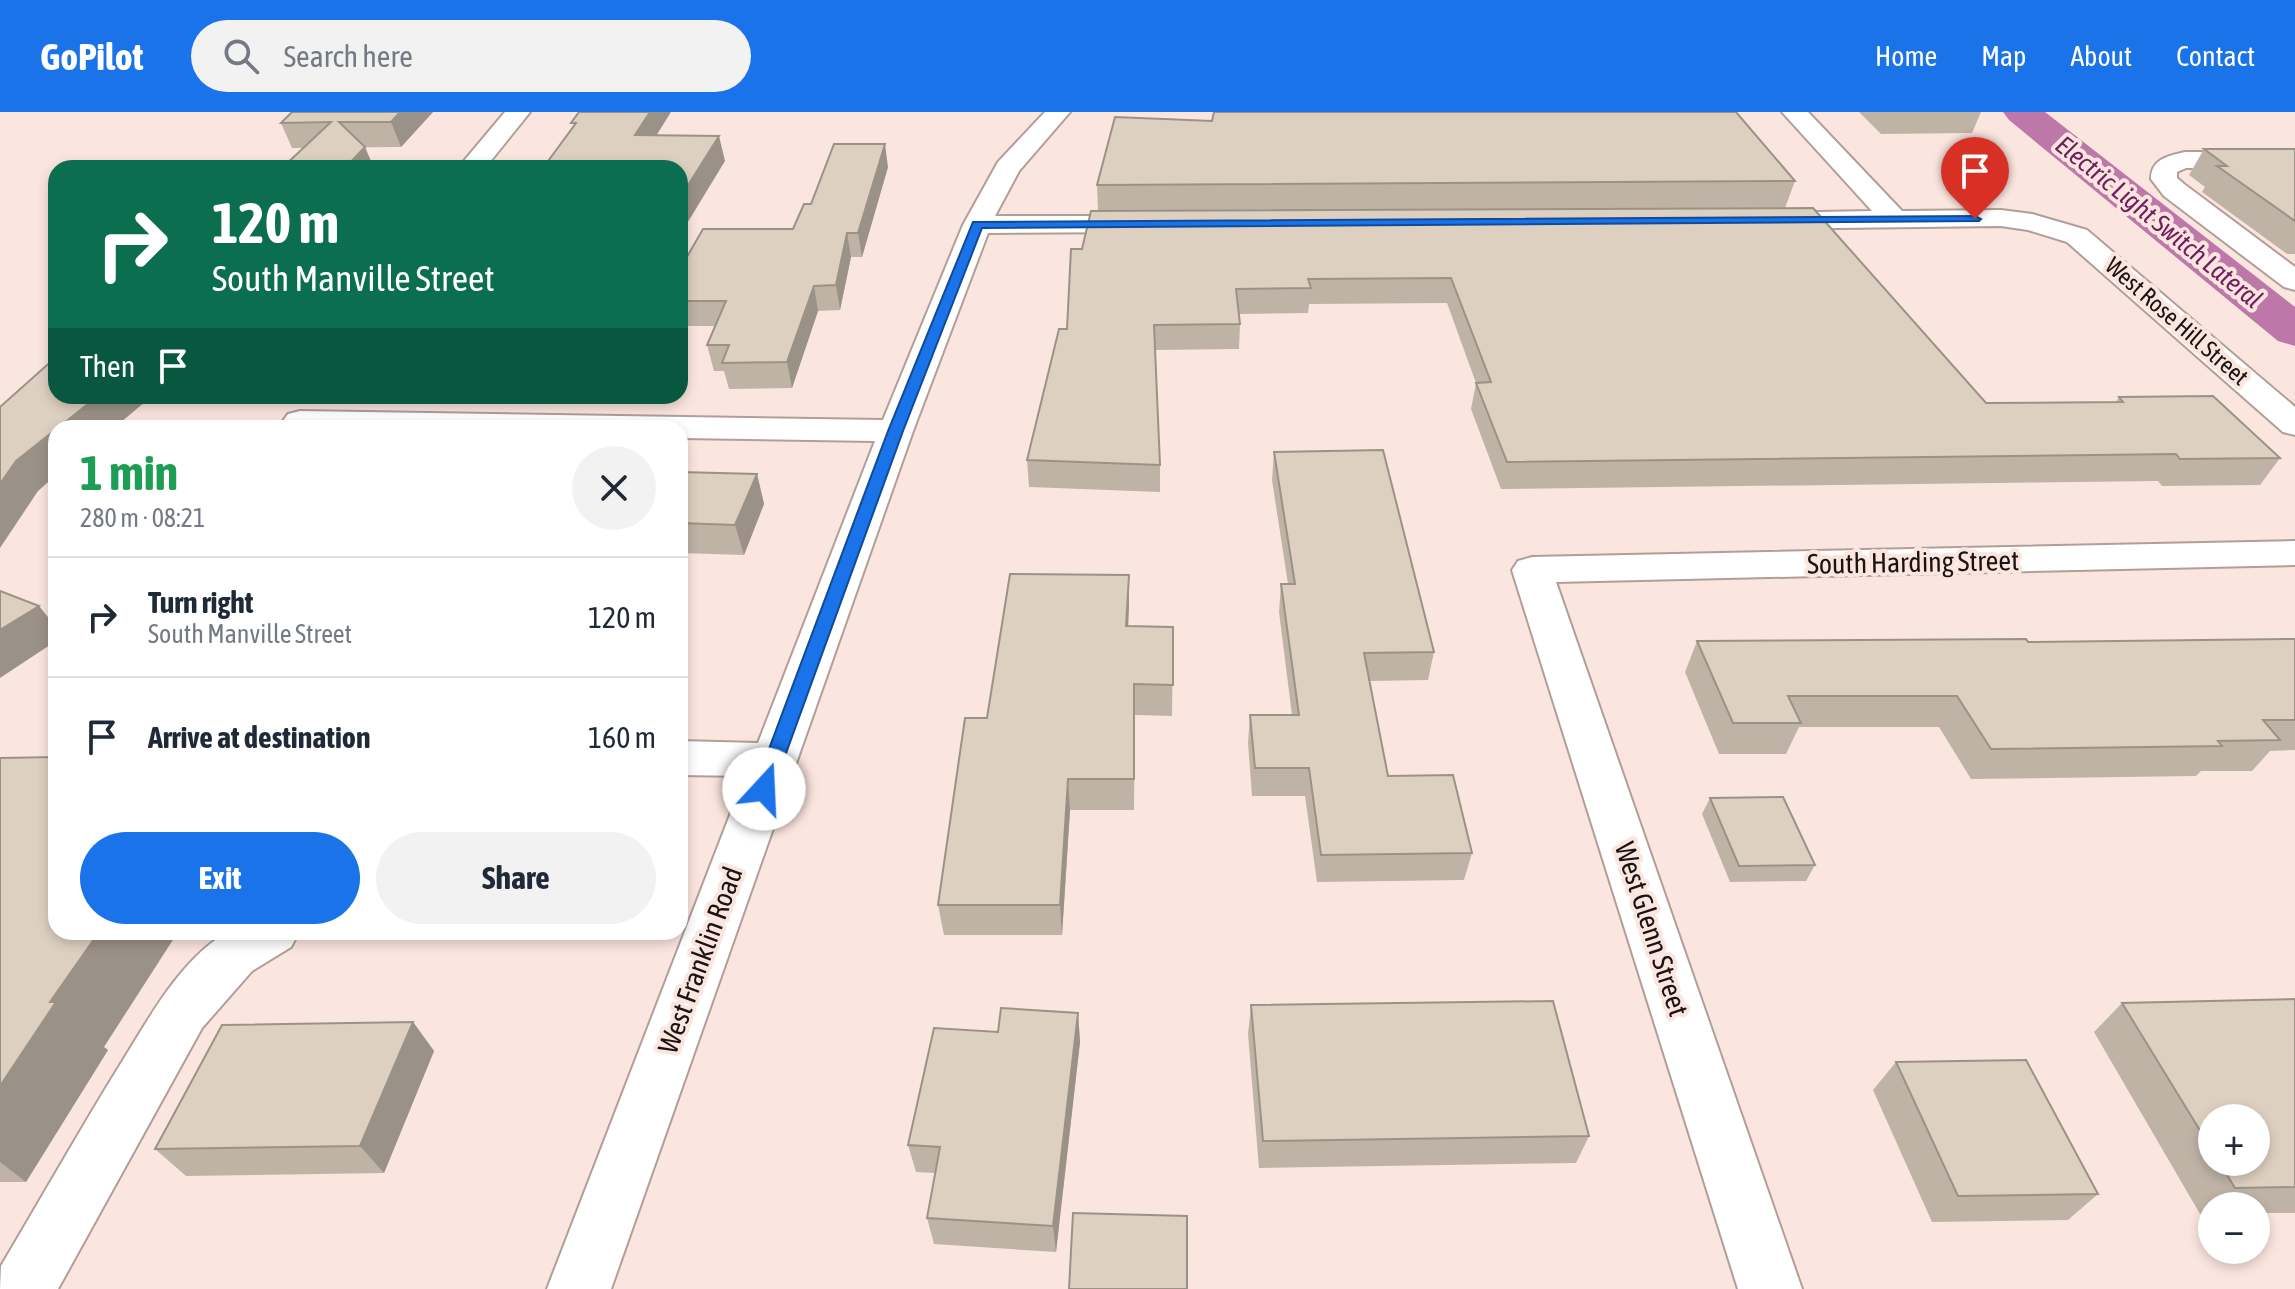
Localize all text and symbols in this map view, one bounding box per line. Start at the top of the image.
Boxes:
search box [191,20,751,92]
icon: search [219,34,263,78]
text: GoPilot [40,35,143,78]
text: Search here [283,39,413,73]
text: Home [1875,40,1937,72]
text: Map [1981,40,2026,72]
text: About [2070,40,2132,72]
text: Contact [2176,40,2255,72]
water label: Electric Light Switch Lateral [2050,129,2268,315]
pin [1941,137,2009,219]
icon: arrive [1953,149,1997,193]
text: 120 m [212,191,339,255]
icon: right [80,192,184,296]
street label: West Rose Hill Street [2100,252,2254,390]
text: South Manville Street [212,257,495,299]
icon: arrive [151,344,195,388]
text: Then [80,349,135,383]
text: 1 min [80,445,178,500]
button: close [572,446,656,530]
text: 280 m · 08:21 [80,503,205,533]
street label: South Harding Street [1807,544,2019,580]
text: Turn right [148,585,254,619]
icon: right [80,595,124,639]
text: 120 m [588,600,656,634]
text: South Manville Street [148,619,352,649]
icon: arrive [80,715,124,759]
text: Arrive at destination [148,720,370,754]
text: 160 m [588,720,656,754]
position arrow [722,747,806,831]
button: Exit [80,832,360,924]
button: Share [376,832,656,924]
street label: West Glenn Street [1609,838,1695,1020]
street label: West Franklin Road [651,862,749,1058]
map controls [2198,1104,2270,1264]
button: + [2198,1104,2270,1176]
button: − [2198,1192,2270,1264]

